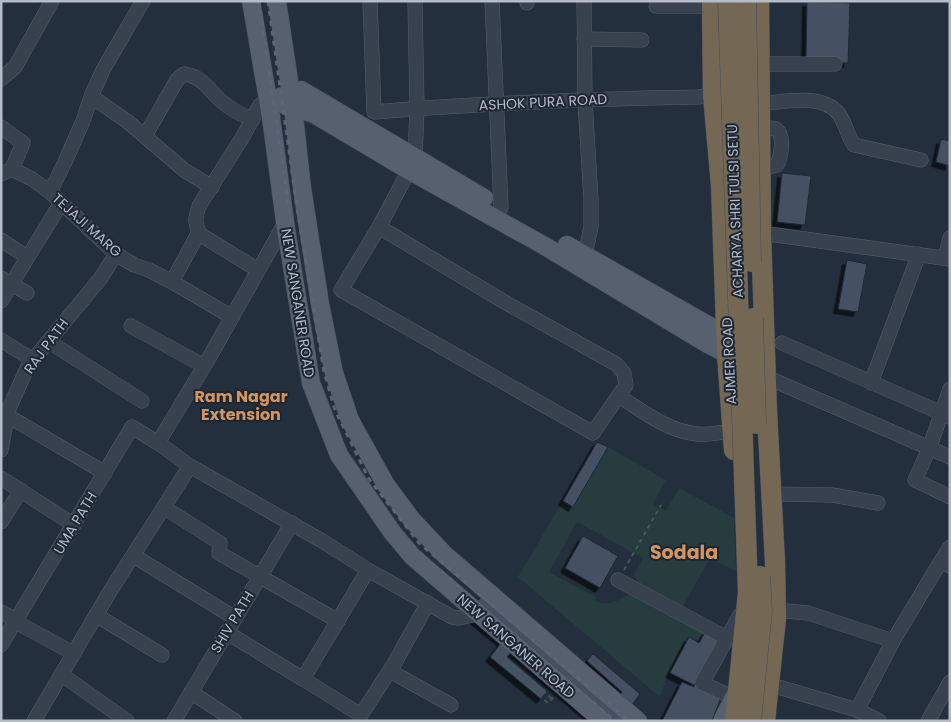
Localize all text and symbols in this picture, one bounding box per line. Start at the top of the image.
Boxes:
street label: ASHOK PURA ROAD [478,89,608,115]
street label: ACHARYA SHRI TULSI SETU [722,124,748,298]
street label: TEJAJI MARG [48,188,126,262]
street label: NEW SANGANER ROAD [276,227,320,379]
street label: RAJ PATH [19,314,73,378]
street label: AJMER ROAD [717,317,741,405]
district label: Ram Nagar Extension [194,385,288,426]
street label: UMA PATH [49,488,101,558]
district label: Sodala [650,539,718,566]
street label: SHIV PATH [206,587,258,657]
street label: NEW SANGANER ROAD [453,589,579,703]

